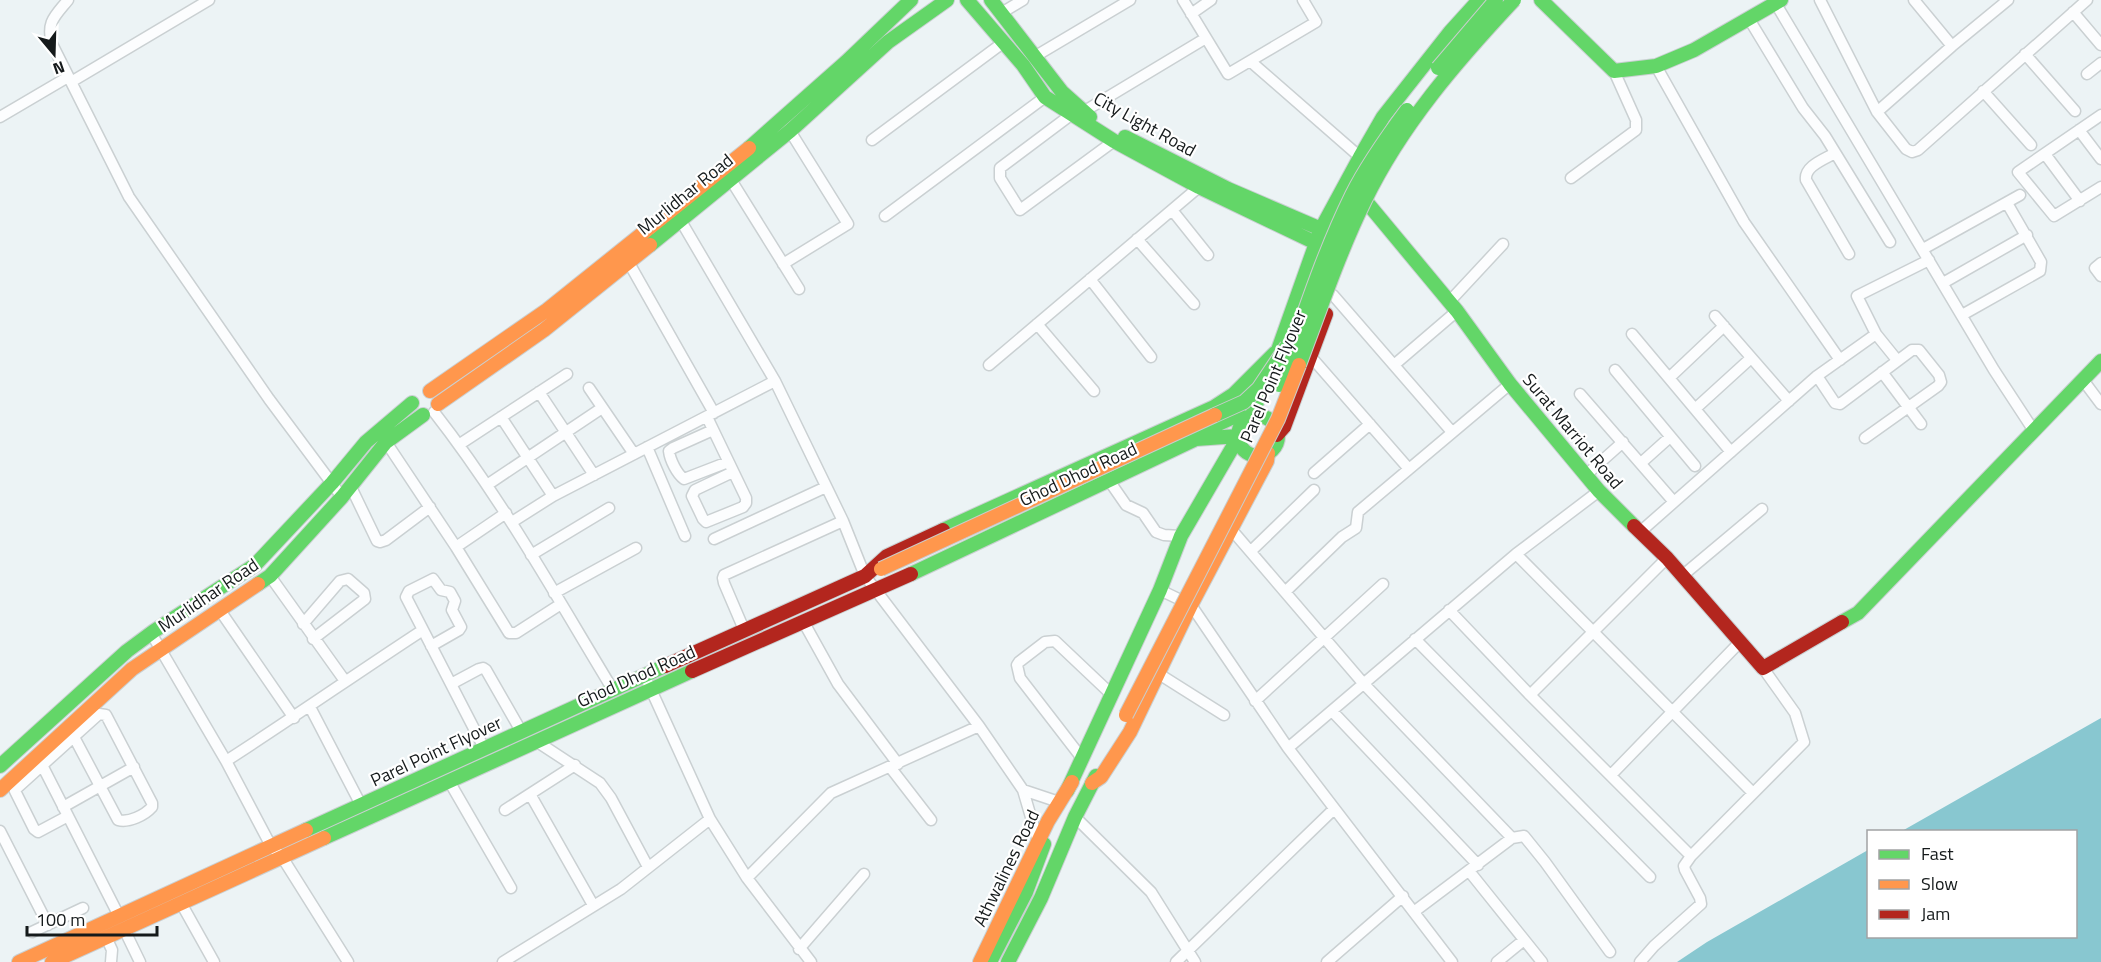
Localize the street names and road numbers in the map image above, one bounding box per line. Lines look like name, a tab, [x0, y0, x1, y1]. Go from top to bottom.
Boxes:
street label: City Light Road	[1089, 85, 1201, 163]
street label: Murlidhar Road	[631, 147, 739, 241]
street label: Parel Point Flyover	[1233, 305, 1313, 447]
street label: Surat Marriot Road	[1516, 367, 1630, 495]
street label: Ghod Dhod Road	[1015, 435, 1141, 513]
street label: Murlidhar Road	[152, 551, 264, 639]
street label: Ghod Dhod Road	[573, 638, 699, 714]
street label: Parel Point Flyover	[366, 709, 506, 793]
street label: Athwalines Road	[966, 805, 1046, 931]

